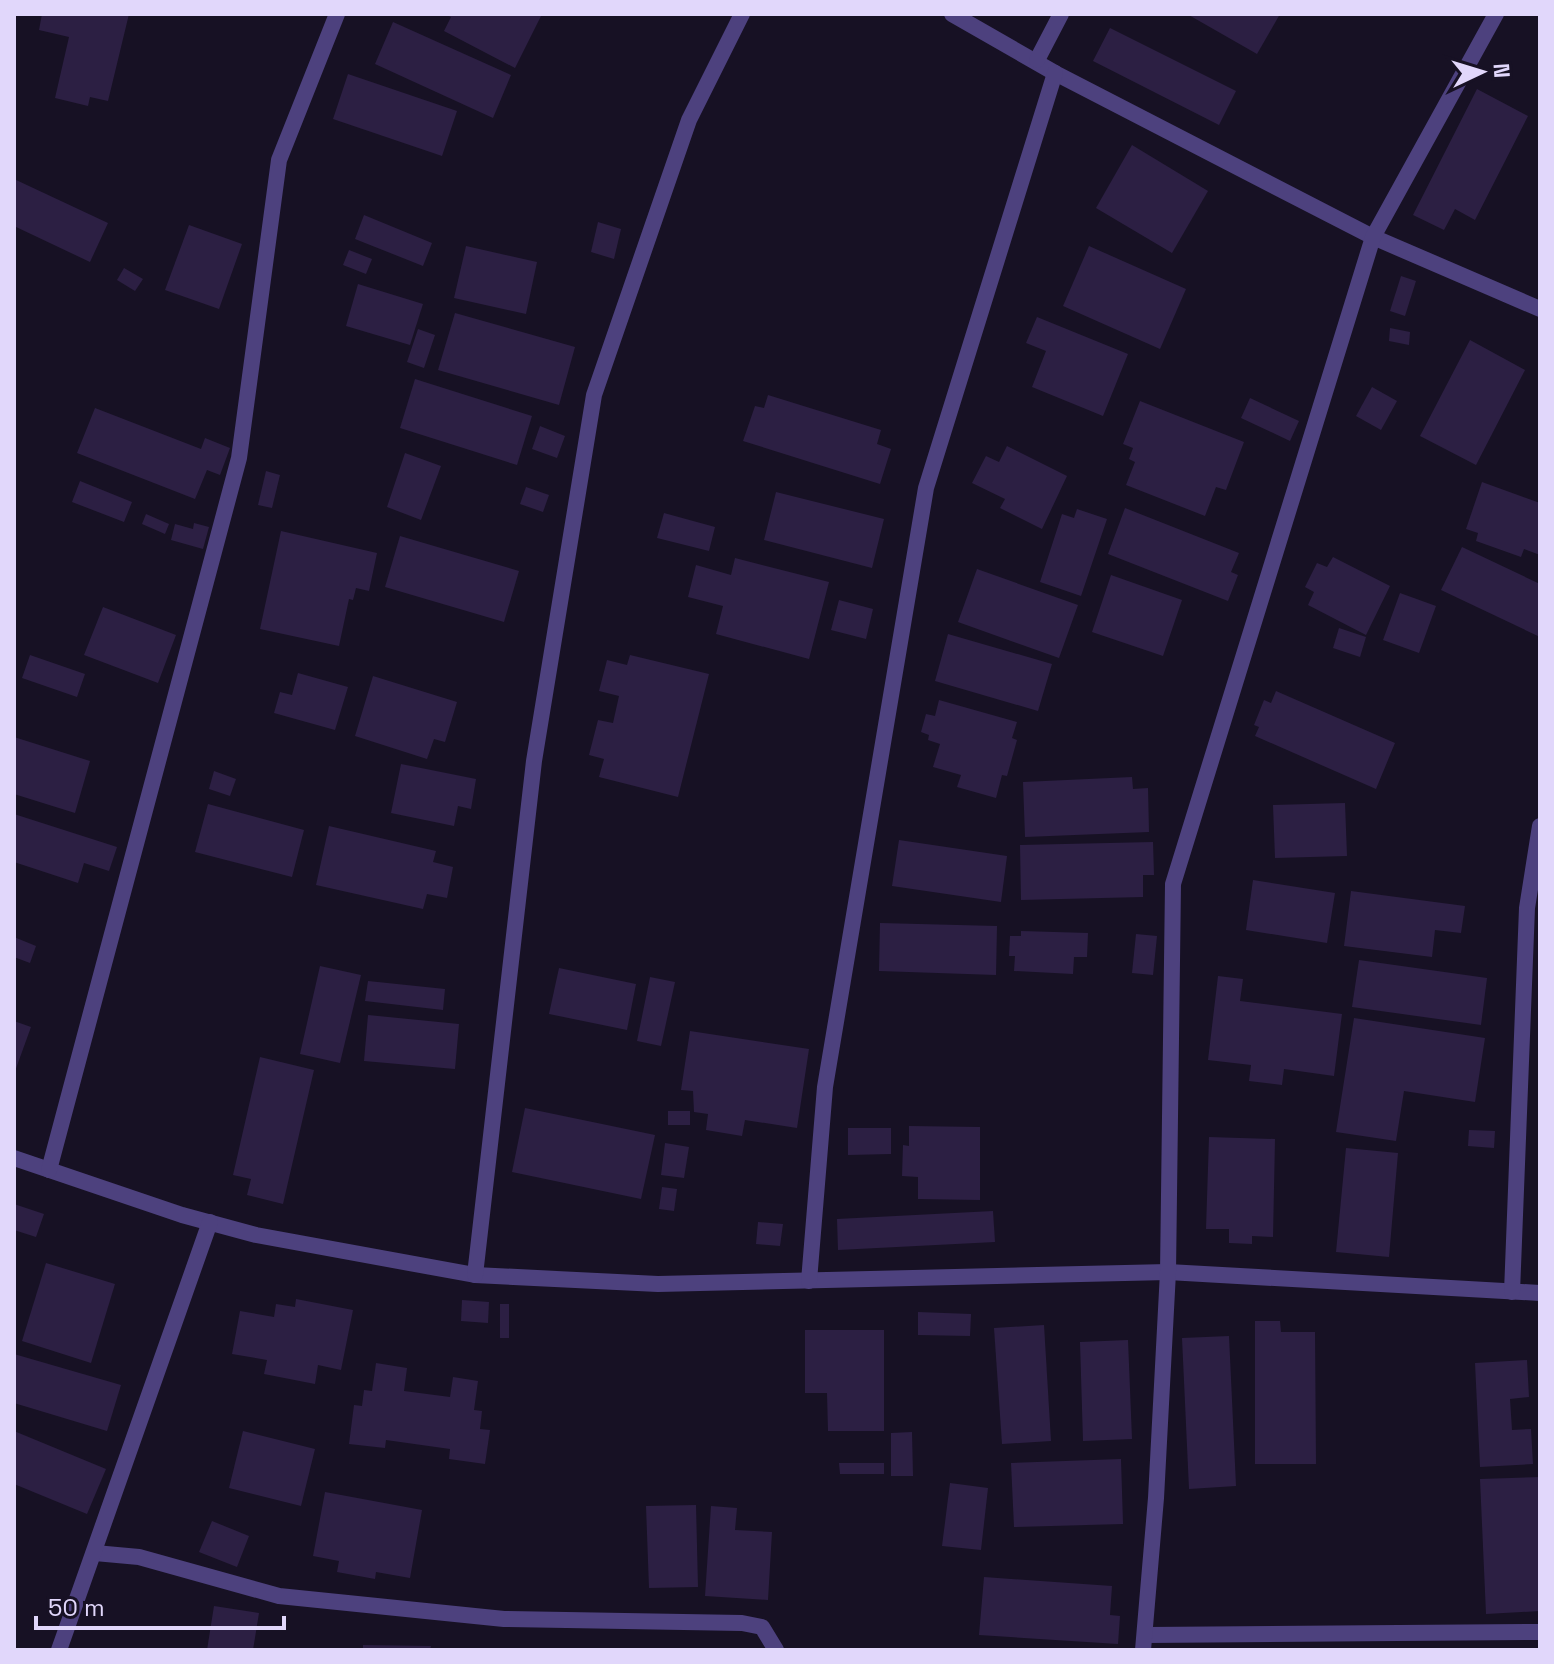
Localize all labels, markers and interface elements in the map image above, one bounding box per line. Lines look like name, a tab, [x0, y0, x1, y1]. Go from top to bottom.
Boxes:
north arrow	[1442, 32, 1522, 112]
text: N	[1487, 62, 1516, 79]
scale bar	[36, 1580, 284, 1630]
text: 50 m	[48, 1592, 105, 1623]

